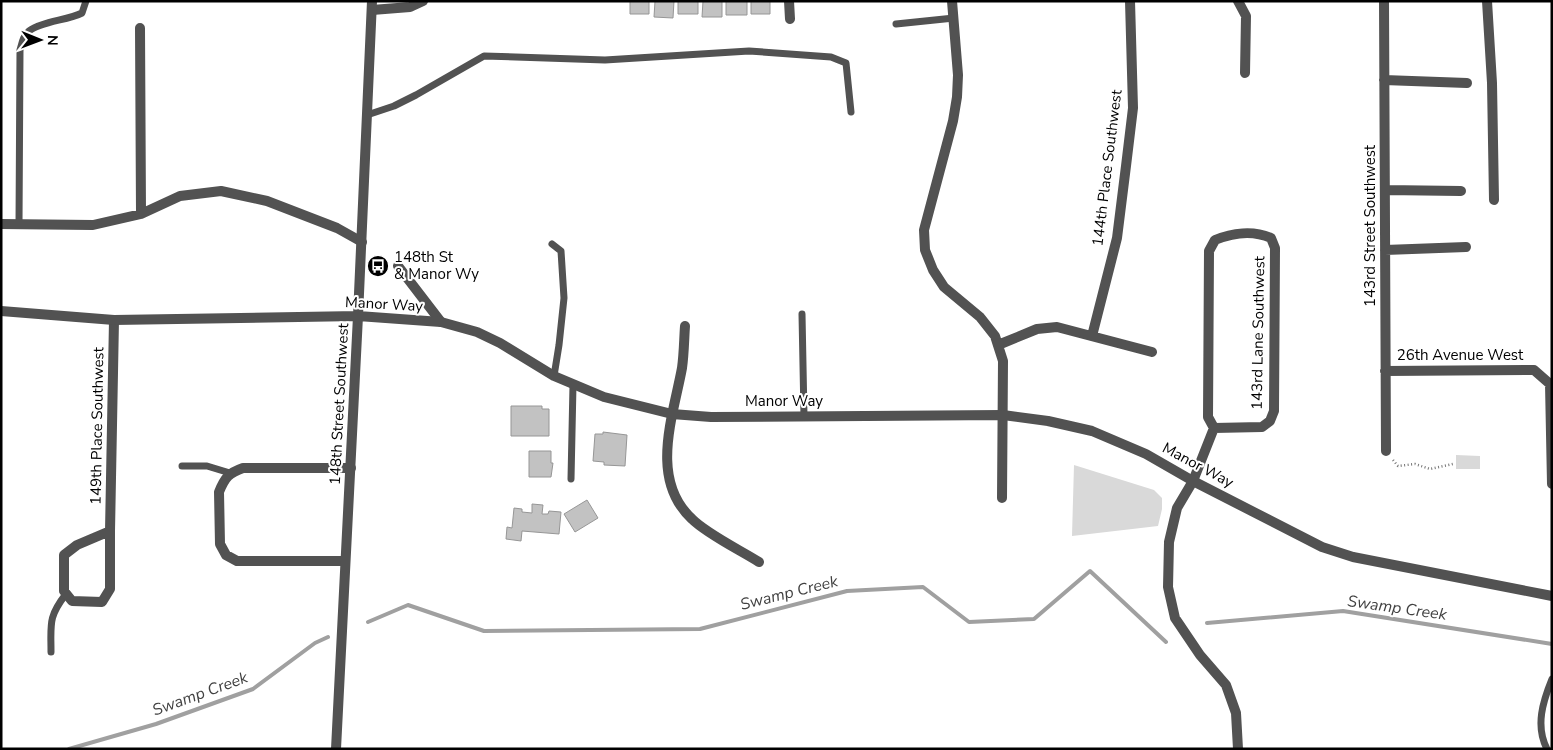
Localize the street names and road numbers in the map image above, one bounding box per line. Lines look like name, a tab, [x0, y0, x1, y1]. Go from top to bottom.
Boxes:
street label: 144th Place Southwest	[1087, 88, 1127, 247]
street label: 143rd Street Southwest	[1360, 144, 1380, 307]
street label: 143rd Lane Southwest	[1247, 255, 1269, 410]
street label: Manor Way	[344, 292, 424, 316]
street label: 148th Street Southwest	[325, 322, 353, 485]
street label: 26th Avenue West	[1397, 345, 1524, 365]
street label: 149th Place Southwest	[86, 346, 108, 505]
street label: Manor Way	[745, 391, 823, 411]
street label: Manor Way	[1159, 438, 1237, 492]

